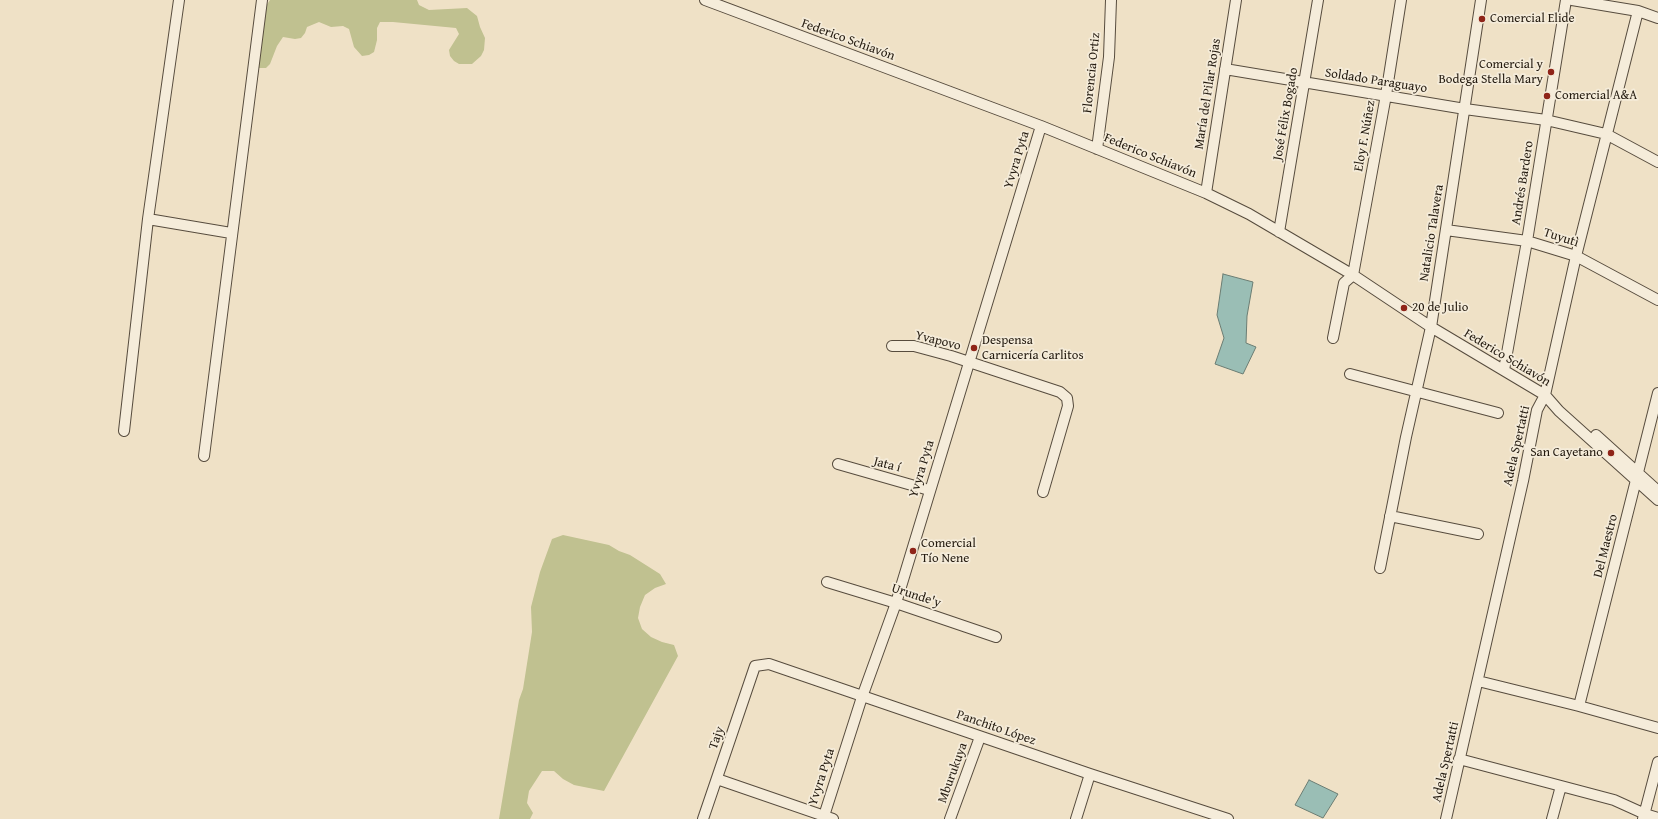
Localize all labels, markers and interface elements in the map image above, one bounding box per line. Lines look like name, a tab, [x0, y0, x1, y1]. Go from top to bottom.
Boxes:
place label: Comercial Elide	[1490, 11, 1575, 27]
marker: Comercial Elide	[1477, 14, 1487, 24]
street label: Federico Schiavón	[799, 16, 897, 64]
street label: Florencia Ortiz	[1080, 32, 1104, 114]
street label: María del Pilar Rojas	[1192, 38, 1224, 150]
place label: Comercial y Bodega Stella Mary	[1439, 57, 1543, 88]
street label: Soldado Paraguayo	[1324, 65, 1428, 97]
street label: José Félix Bogado	[1270, 66, 1302, 162]
marker: Comercial y Bodega Stella Mary	[1546, 67, 1556, 77]
place label: Comercial A&A	[1555, 88, 1637, 104]
marker: Comercial A&A	[1542, 91, 1552, 101]
street label: Eloy F. Núñez	[1351, 99, 1379, 173]
street label: Yvyra Pyta	[1001, 129, 1033, 191]
street label: Federico Schiavón	[1101, 130, 1199, 182]
street label: Andrés Bardero	[1509, 140, 1537, 226]
street label: Natalicio Talavera	[1417, 184, 1447, 282]
street label: Tuyutì	[1541, 225, 1581, 251]
place label: 20 de Julio	[1412, 300, 1468, 316]
marker: 20 de Julio	[1399, 303, 1409, 313]
street label: Federico Schiavón	[1461, 326, 1553, 390]
street label: Yvapovo	[914, 328, 962, 354]
place label: Despensa Carnicería Carlitos	[982, 333, 1084, 364]
marker: Despensa Carnicería Carlitos	[969, 343, 979, 353]
street label: Adela Spertatti	[1500, 404, 1534, 488]
street label: Yvyra Pyta	[906, 438, 938, 500]
place label: San Cayetano	[1530, 445, 1603, 461]
marker: San Cayetano	[1606, 448, 1616, 458]
street label: Jata í	[872, 454, 902, 476]
street label: Del Maestro	[1591, 513, 1621, 579]
place label: Comercial Tío Nene	[921, 536, 976, 567]
marker: Comercial Tío Nene	[908, 546, 918, 556]
street label: Urunde'y	[889, 581, 943, 611]
street label: Panchito López	[954, 707, 1038, 749]
street label: Adela Spertatti	[1429, 720, 1463, 804]
street label: Tajy	[706, 725, 728, 751]
street label: Mburukuya	[935, 741, 971, 805]
street label: Yvyra Pyta	[805, 746, 839, 808]

